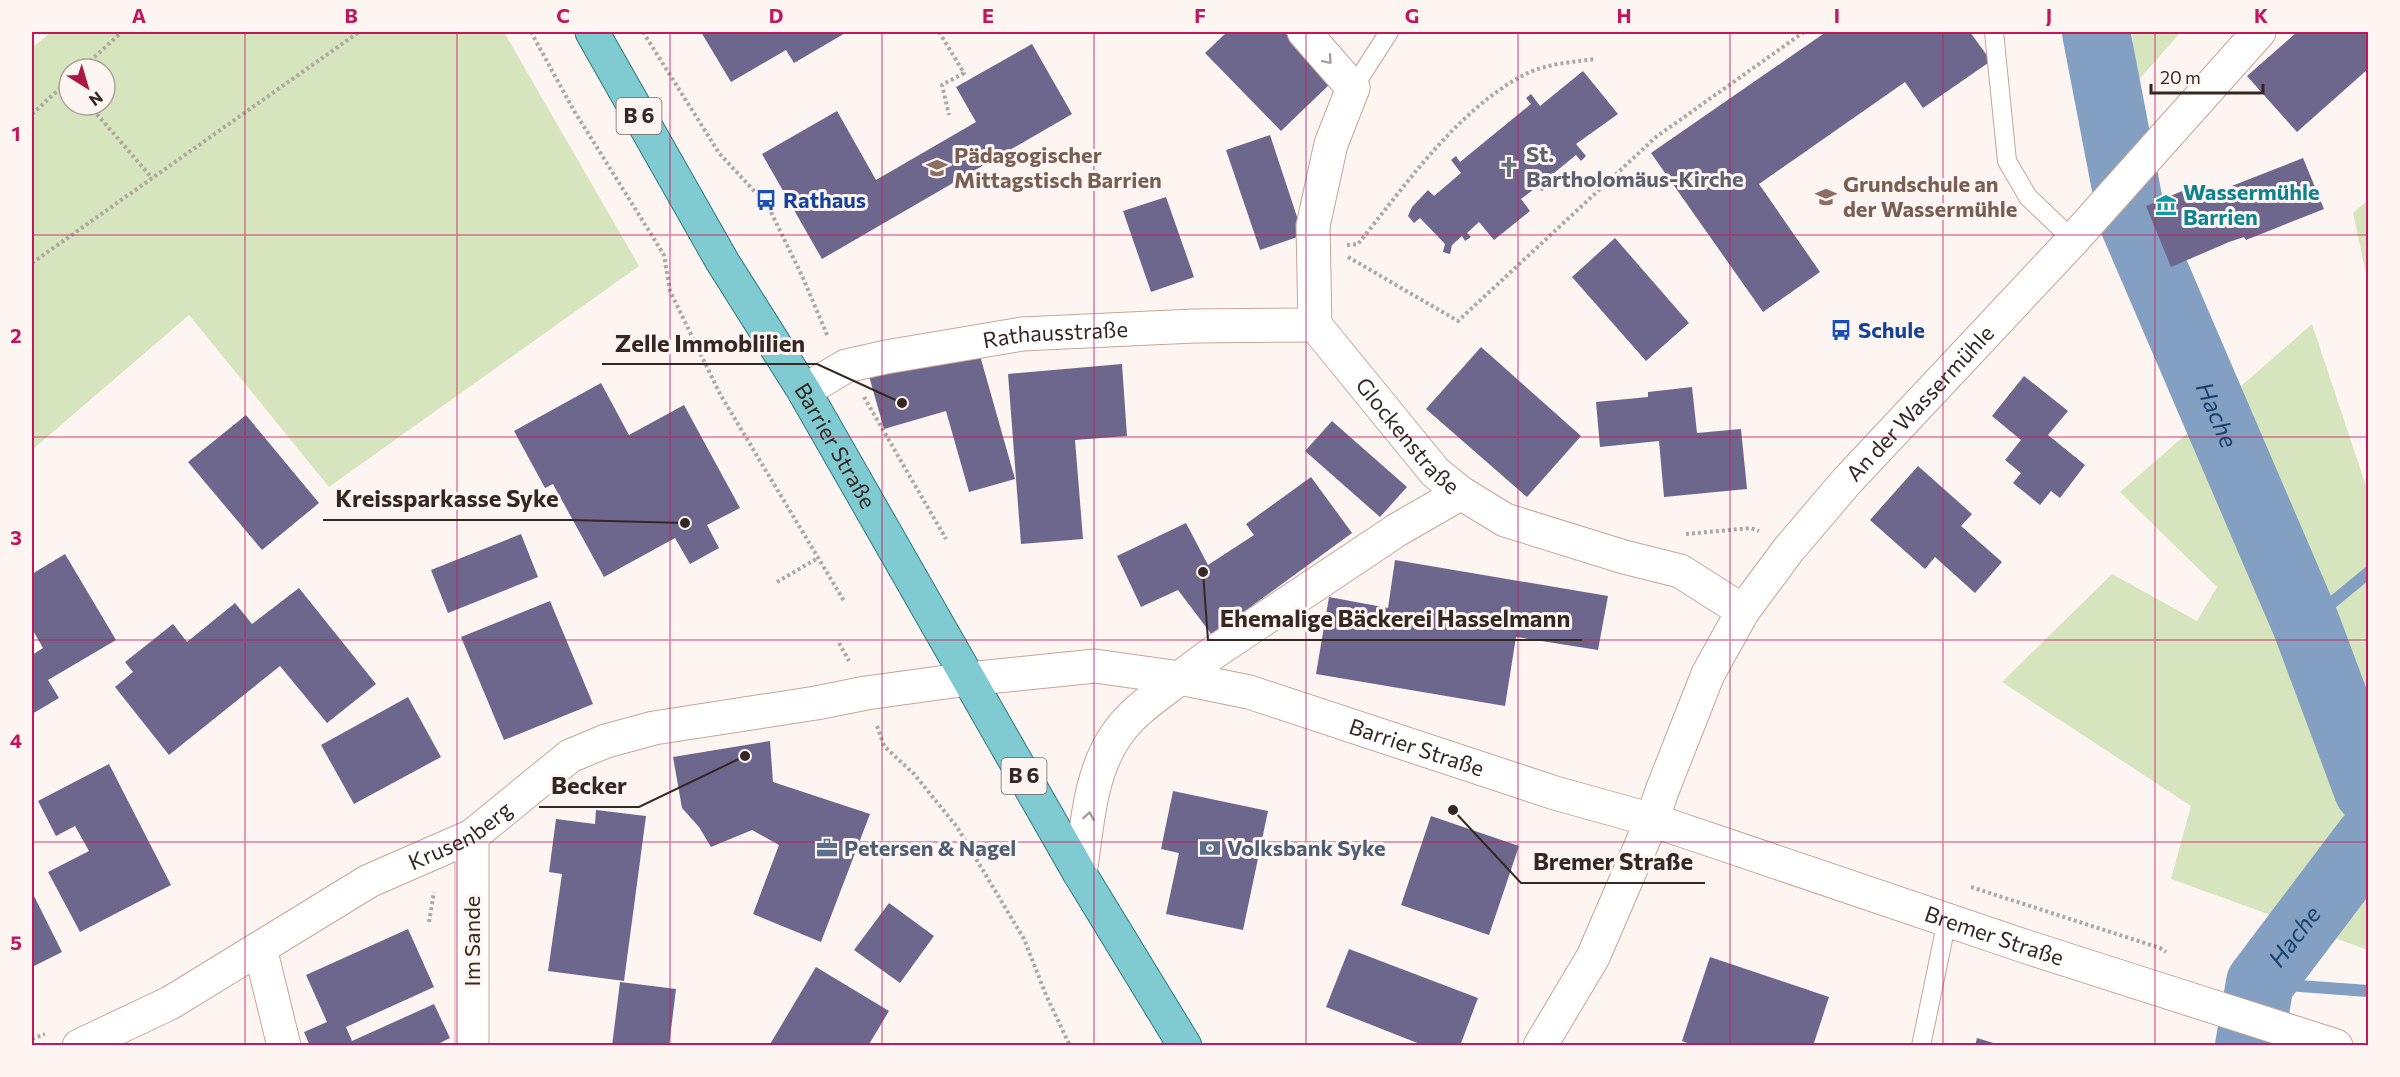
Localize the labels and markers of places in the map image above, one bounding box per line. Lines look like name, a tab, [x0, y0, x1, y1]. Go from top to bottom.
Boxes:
place label: St. Bartholomäus-Kirche	[1526, 140, 1744, 192]
place label: Pädagogischer Mittagstisch Barrien	[954, 141, 1162, 193]
church icon: St. Bartholomäus-Kirche	[1497, 155, 1521, 179]
school or university icon: Pädagogischer Mittagstisch Barrien	[925, 156, 949, 180]
place label: Grundschule an der Wassermühle	[1843, 170, 2017, 222]
place label: Wassermühle Barrien	[2183, 178, 2320, 230]
school or university icon: Grundschule an der Wassermühle	[1814, 185, 1838, 209]
place label: Rathaus	[783, 186, 866, 213]
bus stop icon: Rathaus	[754, 188, 778, 212]
museum icon: Wassermühle Barrien	[2154, 193, 2178, 217]
place label: Schule	[1858, 316, 1925, 343]
bus stop icon: Schule	[1829, 318, 1853, 342]
callout: Zelle Immoblilien	[602, 322, 817, 364]
callout: Kreissparkasse Syke	[323, 478, 571, 520]
callout: Ehemalige Bäckerei Hasselmann	[1208, 598, 1582, 640]
callout: Becker	[539, 765, 639, 807]
place label: Petersen & Nagel	[844, 834, 1016, 861]
place label: Volksbank Syke	[1227, 834, 1386, 861]
office icon: Petersen & Nagel	[815, 836, 839, 860]
bank icon: Volksbank Syke	[1198, 836, 1222, 860]
callout: Bremer Straße	[1521, 841, 1705, 883]

